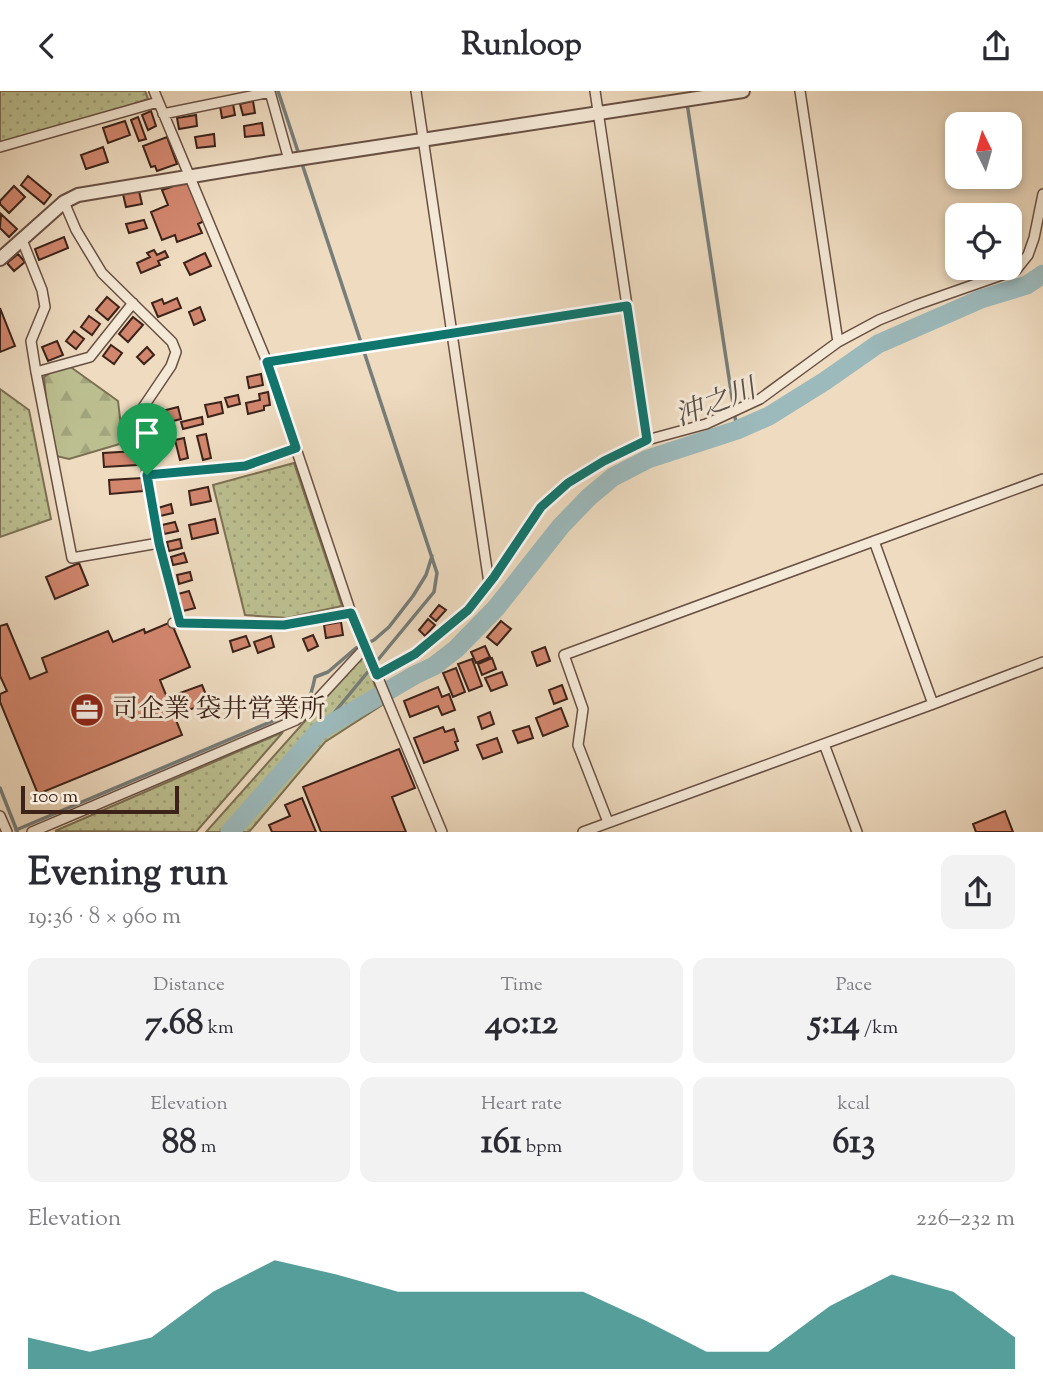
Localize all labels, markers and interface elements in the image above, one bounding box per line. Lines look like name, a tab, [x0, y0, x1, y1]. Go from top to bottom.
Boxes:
text: Runloop	[461, 23, 582, 69]
icon: back	[28, 27, 66, 65]
icon: share	[977, 27, 1015, 65]
north arrow	[945, 112, 1022, 189]
map controls	[945, 112, 1022, 280]
button: locate	[945, 203, 1022, 280]
water label: 沖之川	[670, 369, 765, 438]
pin	[117, 403, 177, 475]
icon: arrive	[128, 414, 166, 452]
office icon: 司企業 袋井営業所	[68, 691, 106, 729]
place label: 司企業 袋井営業所	[112, 692, 326, 729]
scale bar	[21, 783, 178, 815]
text: 100 m	[32, 784, 78, 811]
text: Evening run	[28, 848, 228, 902]
button: share	[941, 855, 1015, 929]
text: 19:36 · 8 × 960 m	[28, 901, 181, 934]
text: Distance	[153, 972, 225, 999]
text: Time	[500, 972, 543, 999]
text: Pace	[836, 972, 872, 999]
text: 7.68	[145, 999, 204, 1050]
text: 40:12	[485, 999, 558, 1050]
text: 5:14	[809, 999, 860, 1050]
text: km	[204, 1015, 234, 1042]
text: /km	[860, 1015, 898, 1042]
text: Elevation	[151, 1091, 228, 1118]
text: Heart rate	[481, 1091, 562, 1118]
text: kcal	[838, 1091, 870, 1118]
text: 88	[162, 1118, 197, 1169]
text: 161	[481, 1118, 522, 1169]
text: 613	[832, 1118, 875, 1169]
text: m	[197, 1134, 217, 1161]
text: bpm	[522, 1134, 562, 1161]
text: Elevation	[28, 1203, 121, 1236]
text: 226–232 m	[916, 1203, 1015, 1236]

